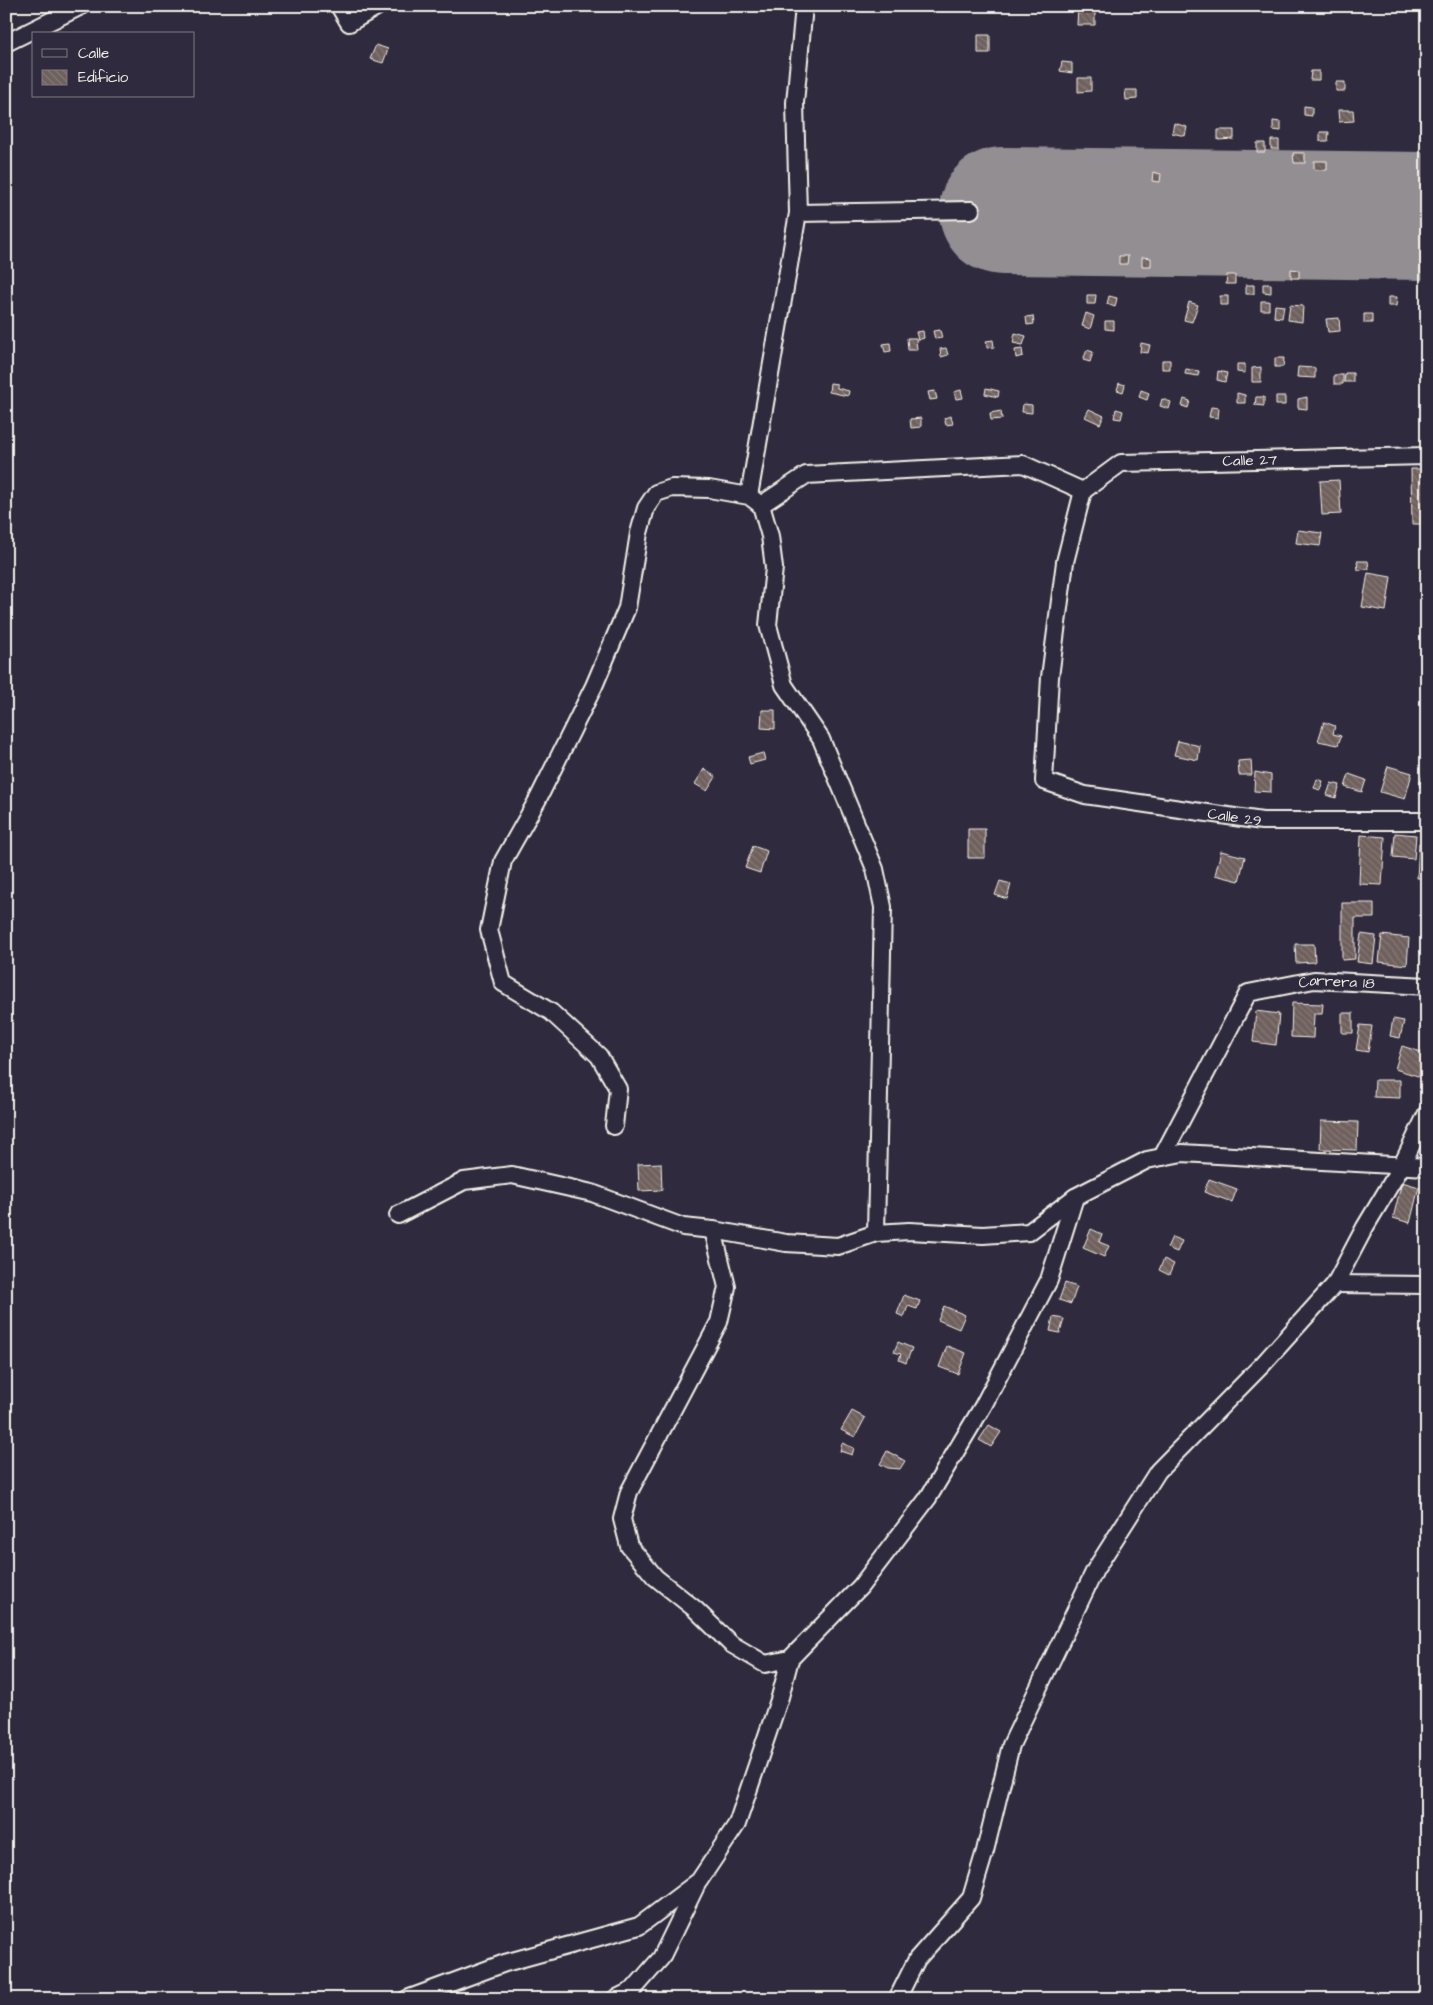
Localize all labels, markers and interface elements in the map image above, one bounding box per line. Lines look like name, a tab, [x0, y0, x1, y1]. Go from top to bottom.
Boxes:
legend	[32, 32, 195, 98]
text: Calle	[78, 43, 109, 64]
text: Edificio	[78, 67, 129, 88]
street label: Calle 27	[1222, 449, 1277, 472]
street label: Calle 29	[1206, 803, 1263, 832]
street label: Carrera 18	[1297, 970, 1376, 994]

